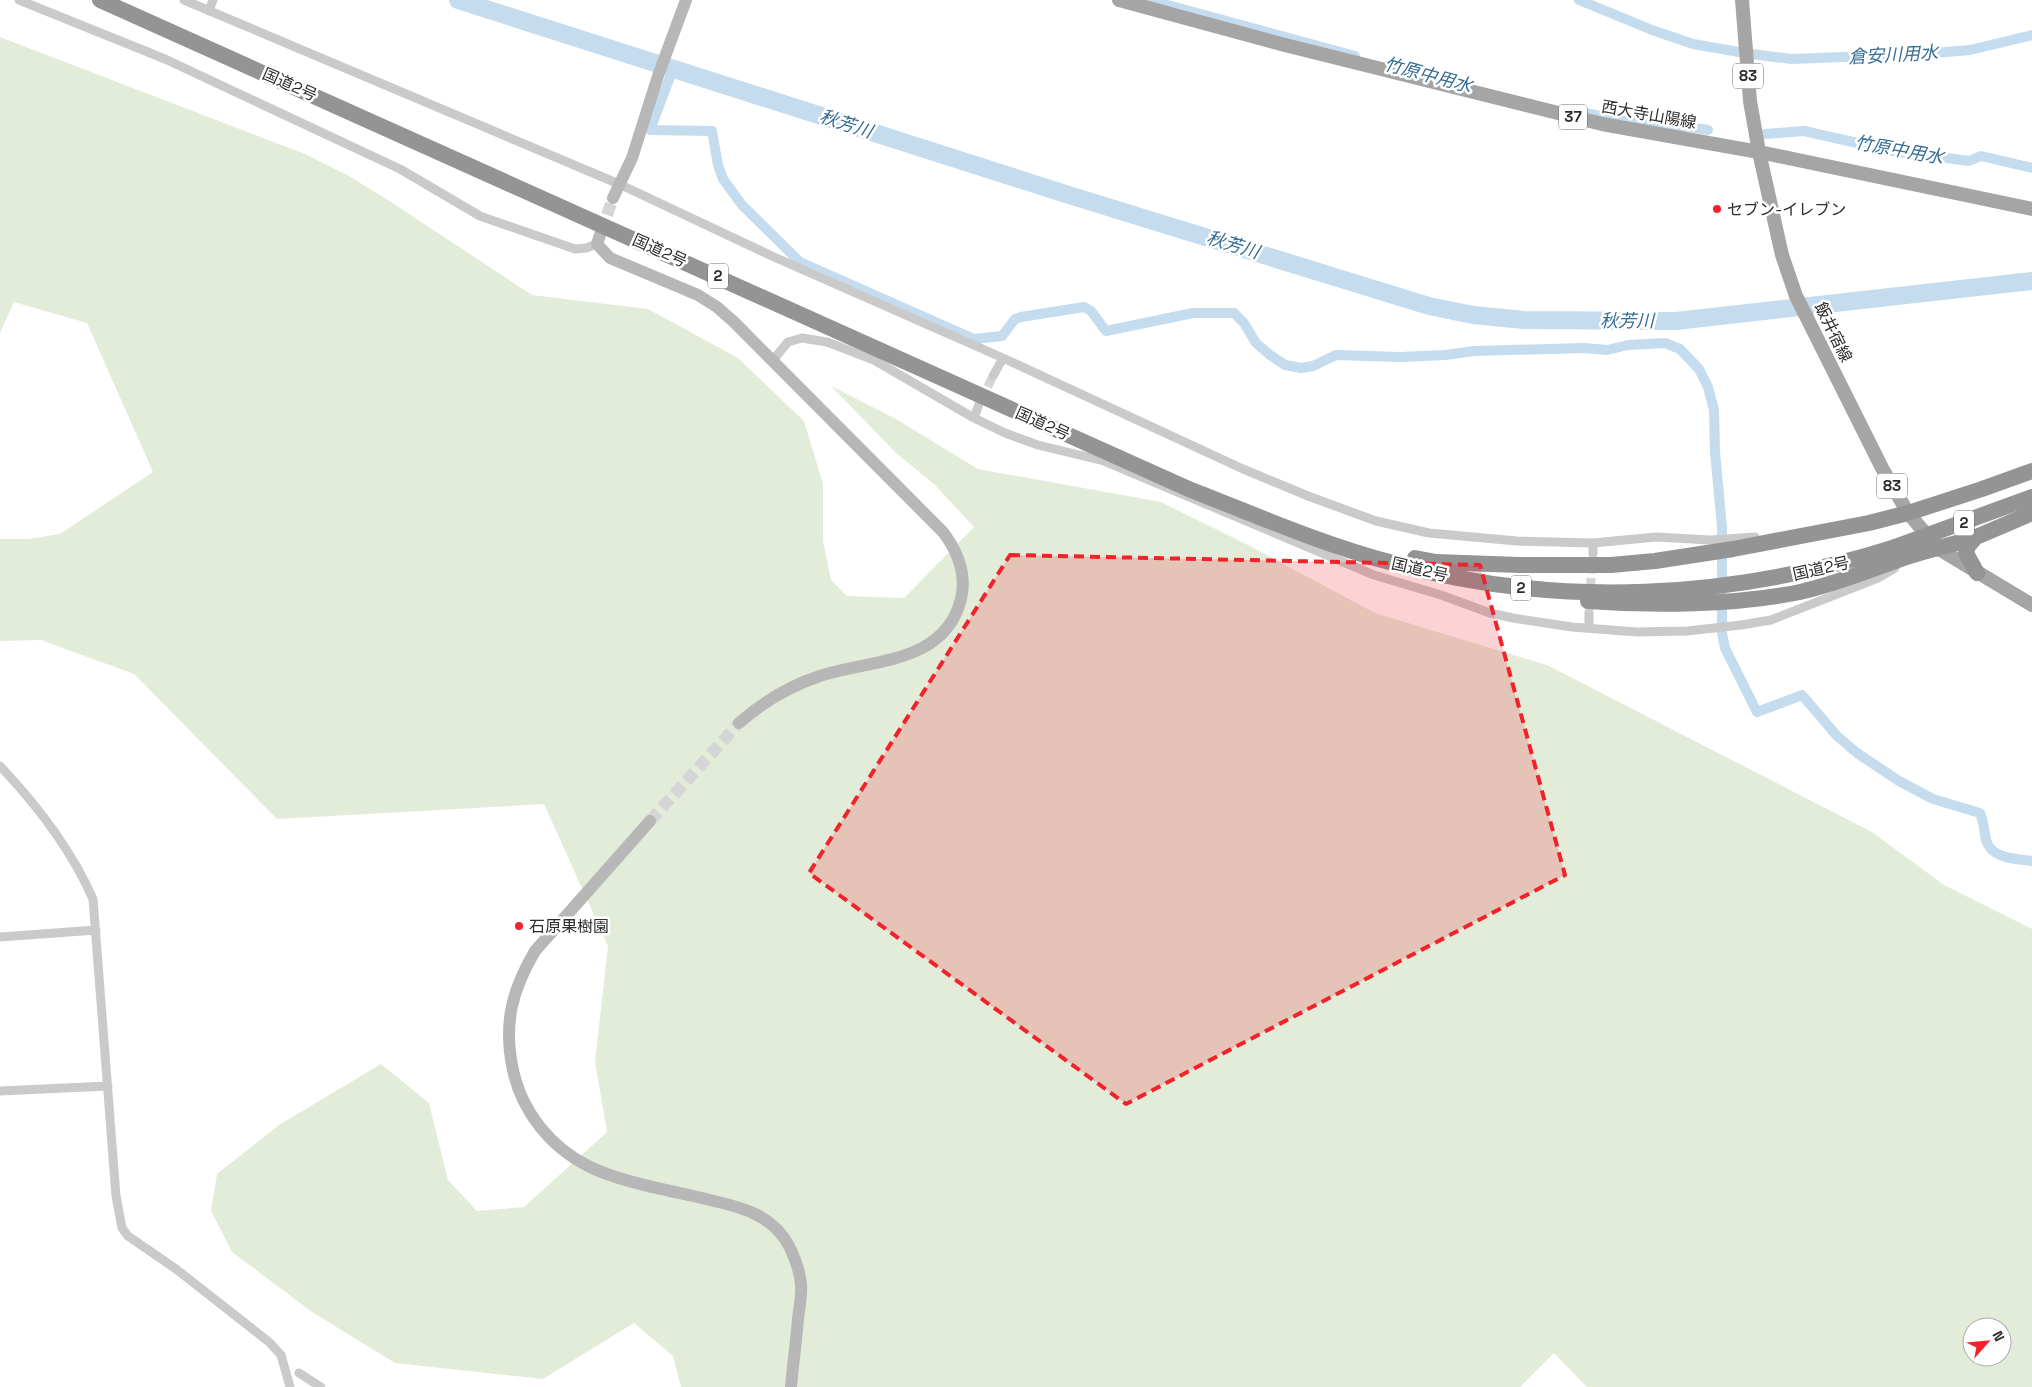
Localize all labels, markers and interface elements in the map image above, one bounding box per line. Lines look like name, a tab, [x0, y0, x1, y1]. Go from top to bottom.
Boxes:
water label: 倉安川用水	[1847, 41, 1941, 68]
water label: 竹原中用水	[1382, 52, 1477, 98]
street label: 国道2号	[259, 63, 320, 106]
road number: 83	[1733, 64, 1763, 88]
street label: 西大寺山陽線	[1600, 96, 1698, 133]
water label: 秋芳川	[817, 104, 877, 143]
road number: 37	[1559, 104, 1587, 130]
water label: 竹原中用水	[1853, 130, 1947, 169]
place label: セブン-イレブン	[1727, 199, 1846, 220]
marker: セブン-イレブン	[1711, 203, 1723, 215]
water label: 秋芳川	[1204, 226, 1264, 264]
street label: 国道2号	[629, 229, 690, 272]
road number: 2	[708, 264, 728, 288]
street label: 飯井宿線	[1810, 299, 1857, 366]
water label: 秋芳川	[1600, 309, 1656, 332]
street label: 国道2号	[1012, 402, 1073, 445]
road number: 83	[1877, 474, 1907, 498]
road number: 2	[1954, 510, 1974, 536]
street label: 国道2号	[1791, 552, 1852, 585]
street label: 国道2号	[1389, 553, 1450, 586]
road number: 2	[1511, 576, 1531, 600]
place label: 石原果樹園	[529, 916, 609, 937]
marker: 石原果樹園	[513, 920, 525, 932]
north arrow	[1962, 1317, 2012, 1367]
text: N	[1988, 1328, 2009, 1344]

